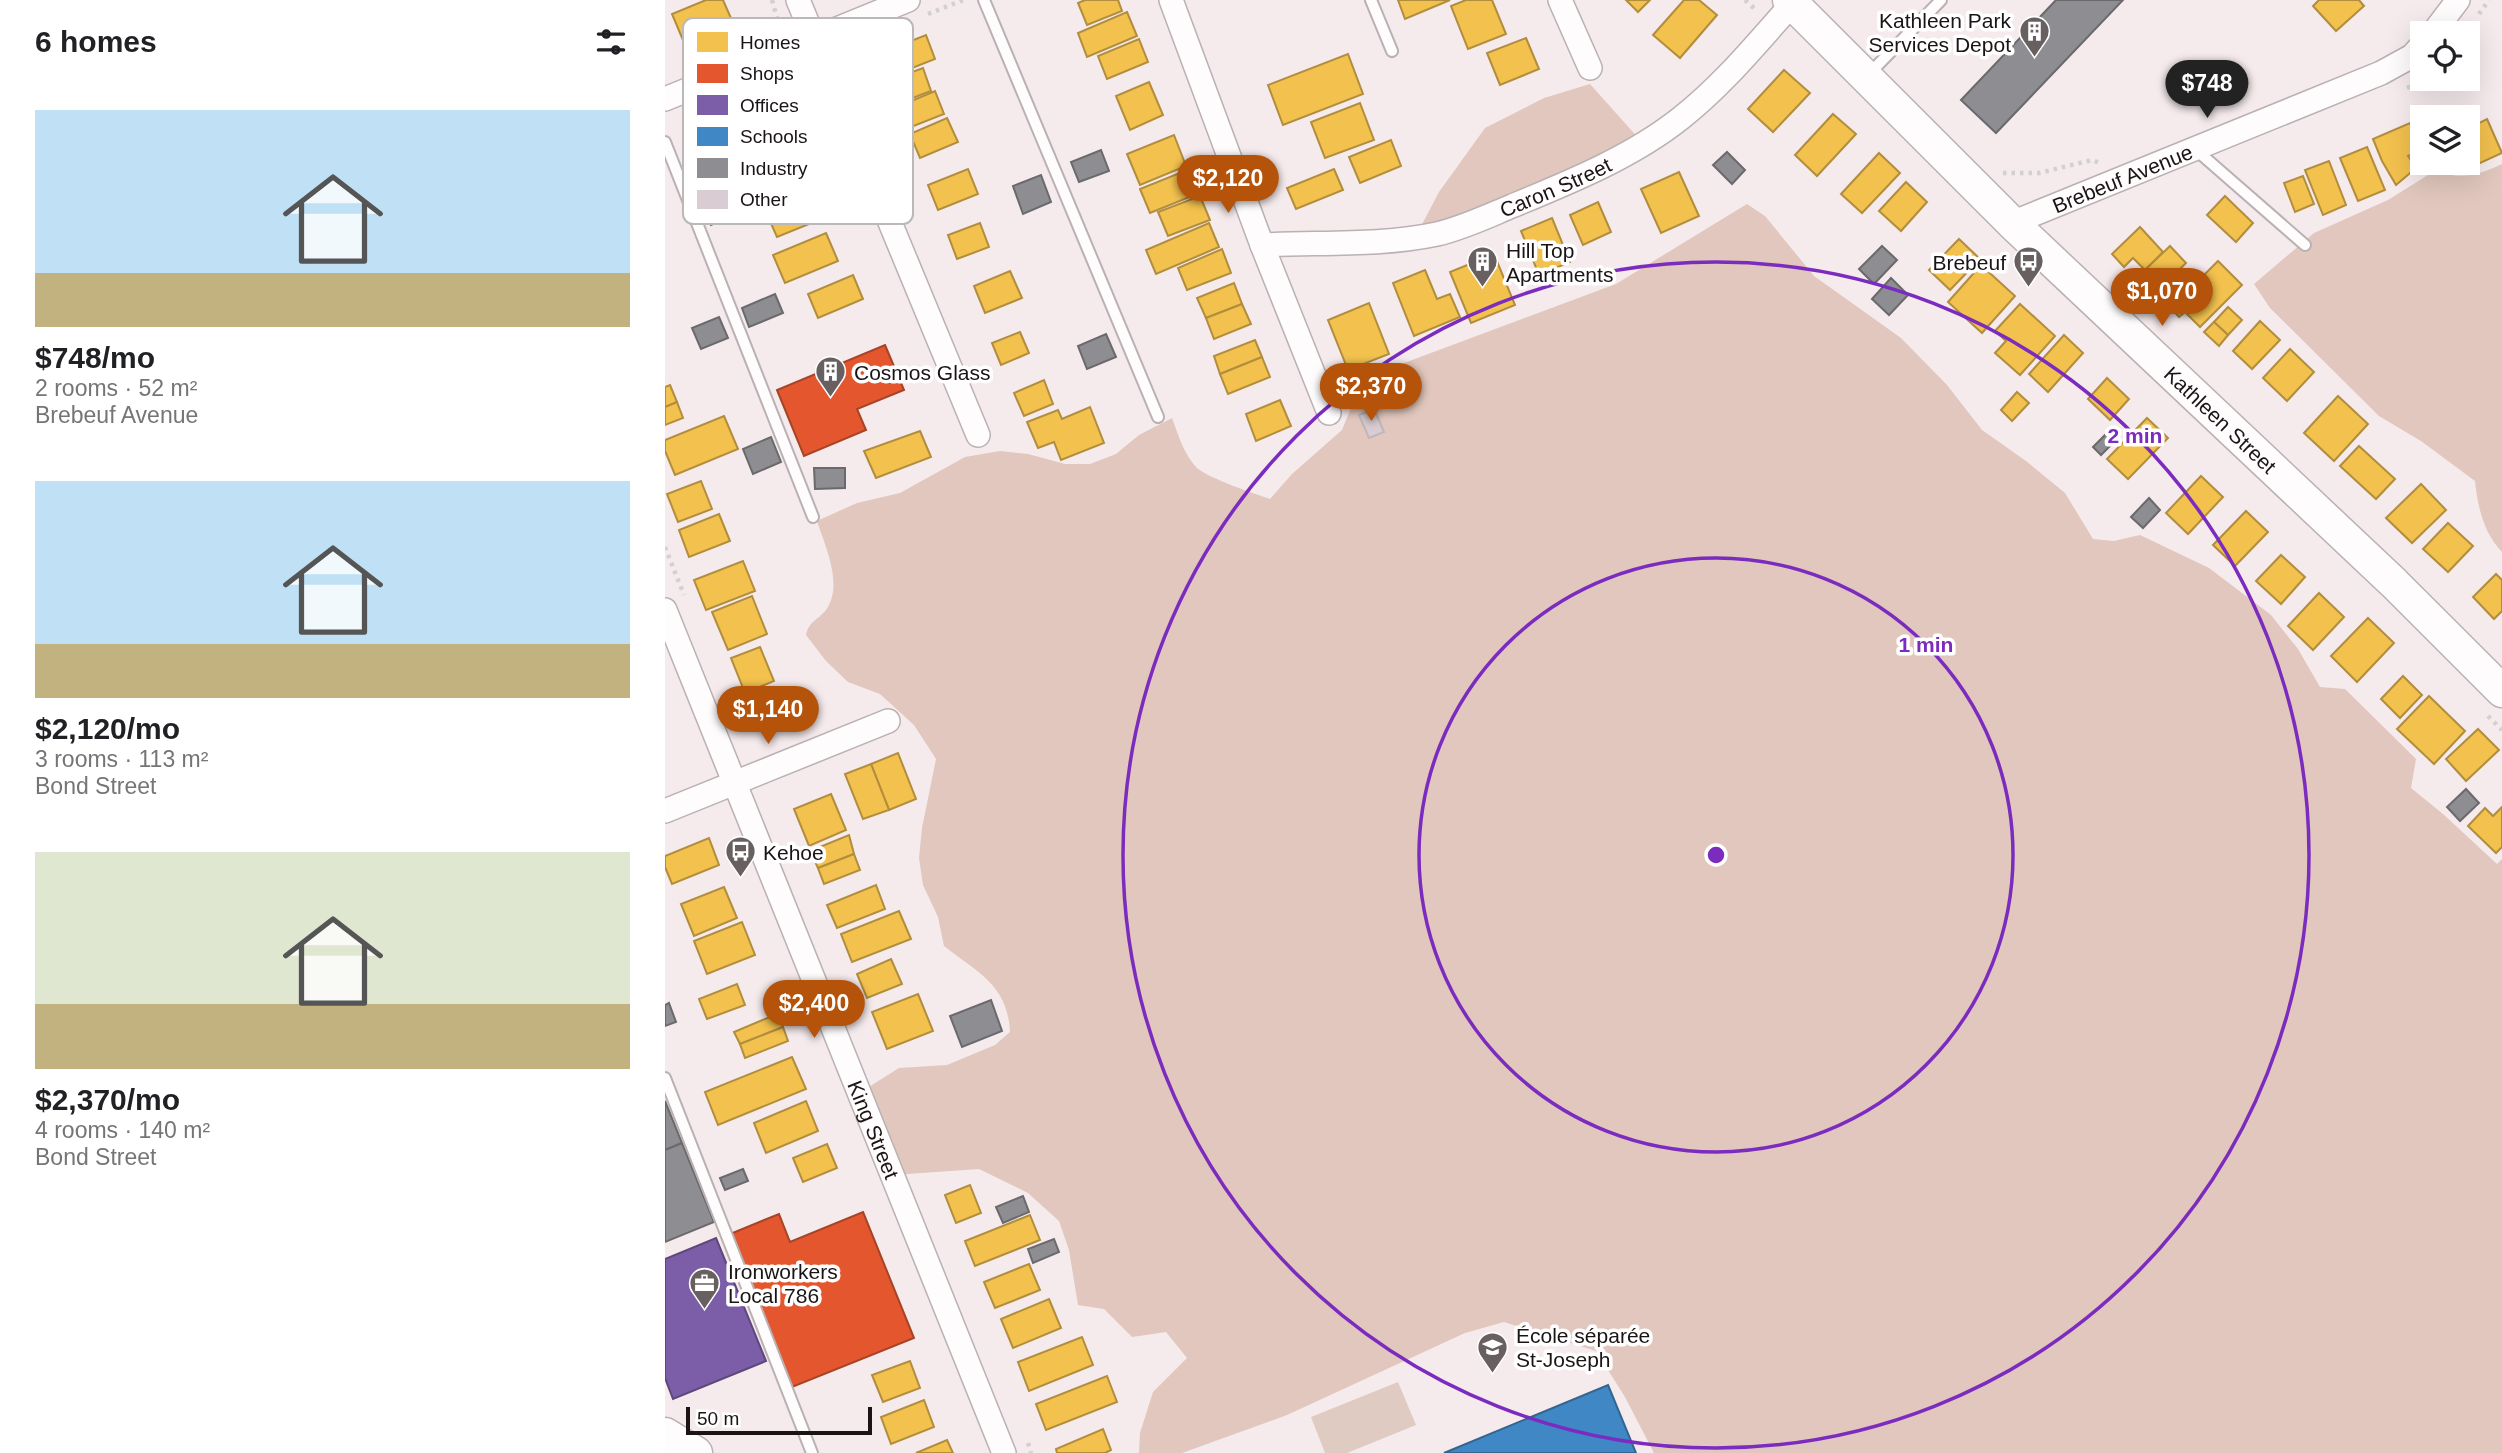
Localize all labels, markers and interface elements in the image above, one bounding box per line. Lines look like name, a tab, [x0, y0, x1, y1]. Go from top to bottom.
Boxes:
place label: Kathleen Park Services Depot	[1869, 9, 2011, 56]
building icon: Kathleen Park Services Depot	[2017, 15, 2051, 59]
legend	[683, 18, 913, 224]
map controls	[2410, 21, 2480, 175]
button: locate	[2410, 21, 2480, 91]
icon: filters	[592, 23, 630, 61]
text: 6 homes	[35, 25, 157, 58]
text: Homes	[740, 32, 800, 53]
pin: $748	[2166, 60, 2248, 120]
text: Shops	[740, 63, 794, 84]
text: $748	[2181, 70, 2233, 96]
text: Offices	[740, 95, 799, 116]
button: layers	[2410, 105, 2480, 175]
text: Schools	[740, 126, 808, 147]
street label: Brebeuf Avenue	[2049, 139, 2196, 217]
street label: Caron Street	[1496, 152, 1615, 221]
icon: home	[270, 156, 396, 282]
pin: $2,120	[1171, 156, 1285, 215]
text: Industry	[740, 158, 808, 179]
text: $2,120	[1193, 165, 1263, 191]
text: Other	[740, 189, 788, 210]
place label: Hill Top Apartments	[1506, 239, 1613, 286]
building icon: Hill Top Apartments	[1466, 245, 1500, 289]
bus stop icon: Brebeuf	[2012, 245, 2046, 289]
place label: Brebeuf	[1932, 251, 2006, 274]
pin: $1,070	[2105, 268, 2219, 328]
text: $1,070	[2127, 278, 2197, 304]
text: $748/mo	[35, 341, 155, 374]
building icon: Cosmos Glass	[814, 355, 848, 399]
place label: Cosmos Glass	[854, 361, 991, 384]
street label: Kathleen Street	[2160, 362, 2281, 478]
pin: $2,370	[1314, 364, 1428, 423]
text: $2,370	[1336, 373, 1406, 399]
text: 2 rooms · 52 m²	[35, 375, 197, 401]
text: Brebeuf Avenue	[35, 402, 198, 428]
text: 2 min	[2108, 424, 2162, 447]
icon: home	[270, 527, 396, 653]
text: 1 min	[1899, 633, 1953, 656]
pin: $1,140	[711, 686, 825, 746]
text: $1,140	[733, 696, 803, 722]
text: $2,120/mo	[35, 712, 180, 745]
text: 3 rooms · 113 m²	[35, 746, 208, 772]
text: Bond Street	[35, 773, 156, 799]
bus stop icon: Kehoe	[723, 835, 757, 879]
place label: Kehoe	[763, 841, 824, 864]
centre of rings	[1704, 843, 1728, 867]
icon: home	[270, 898, 396, 1024]
pin: $2,400	[757, 981, 871, 1040]
text: $2,400	[779, 990, 849, 1016]
street label: King Street	[844, 1077, 904, 1182]
text: $2,370/mo	[35, 1083, 180, 1116]
text: 4 rooms · 140 m²	[35, 1117, 210, 1143]
text: Bond Street	[35, 1144, 156, 1170]
place label: Ironworkers Local 786	[728, 1260, 838, 1307]
office icon: Ironworkers Local 786	[688, 1266, 722, 1310]
place label: École séparée St-Joseph	[1516, 1324, 1650, 1371]
school or university icon: École séparée St-Joseph	[1476, 1330, 1510, 1374]
scale bar	[686, 1404, 871, 1436]
text: 50 m	[697, 1408, 739, 1429]

